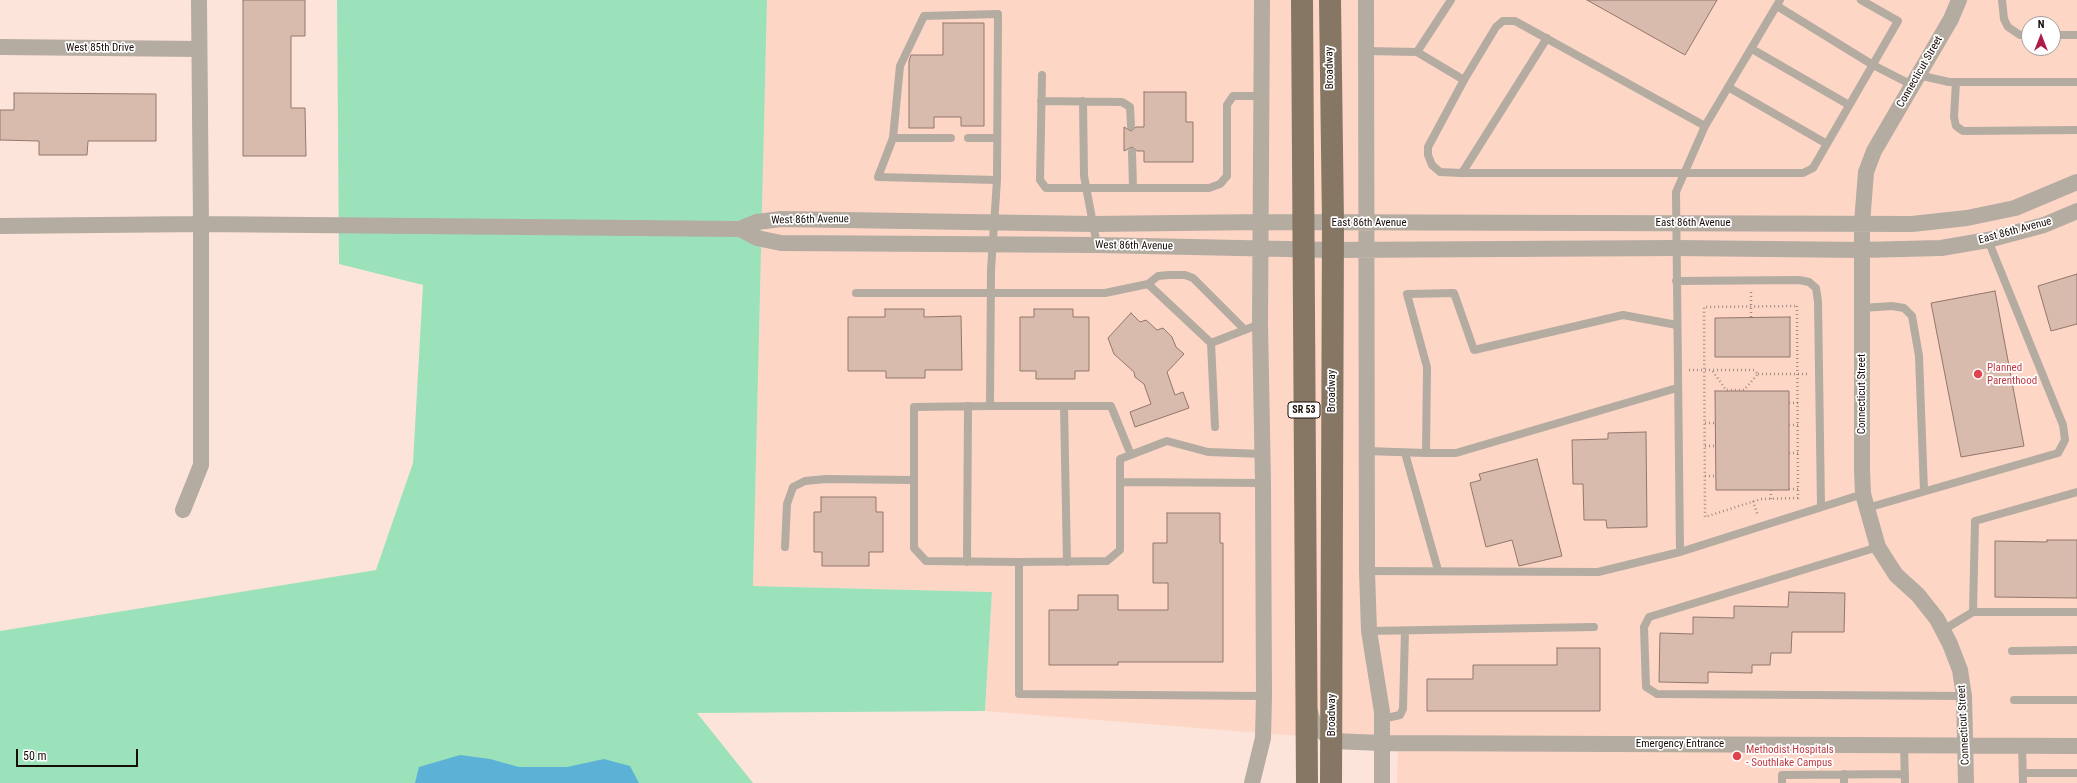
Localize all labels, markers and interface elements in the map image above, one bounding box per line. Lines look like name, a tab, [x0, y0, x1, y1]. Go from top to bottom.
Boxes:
north arrow	[2021, 16, 2061, 56]
text: N	[2038, 18, 2044, 31]
street label: Connecticut Street	[1894, 34, 1946, 110]
street label: West 85th Drive	[66, 41, 134, 55]
street label: Broadway	[1323, 47, 1337, 89]
street label: West 86th Avenue	[771, 213, 849, 227]
street label: East 86th Avenue	[1977, 215, 2053, 247]
street label: East 86th Avenue	[1331, 216, 1407, 230]
street label: East 86th Avenue	[1655, 216, 1731, 230]
street label: West 86th Avenue	[1095, 239, 1173, 253]
street label: Connecticut Street	[1855, 354, 1869, 434]
place label: Planned Parenthood	[1987, 361, 2037, 387]
marker: Planned Parenthood	[1972, 368, 1984, 380]
street label: Broadway	[1325, 370, 1339, 412]
road number: SR 53	[1288, 402, 1320, 418]
street label: Connecticut Street	[1955, 685, 1973, 765]
street label: Broadway	[1325, 694, 1339, 736]
street label: Emergency Entrance	[1636, 737, 1724, 751]
scale bar	[18, 741, 140, 767]
place label: Methodist Hospitals - Southlake Campus	[1746, 743, 1834, 769]
text: 50 m	[23, 749, 47, 763]
marker: Methodist Hospitals - Southlake Campus	[1731, 750, 1743, 762]

